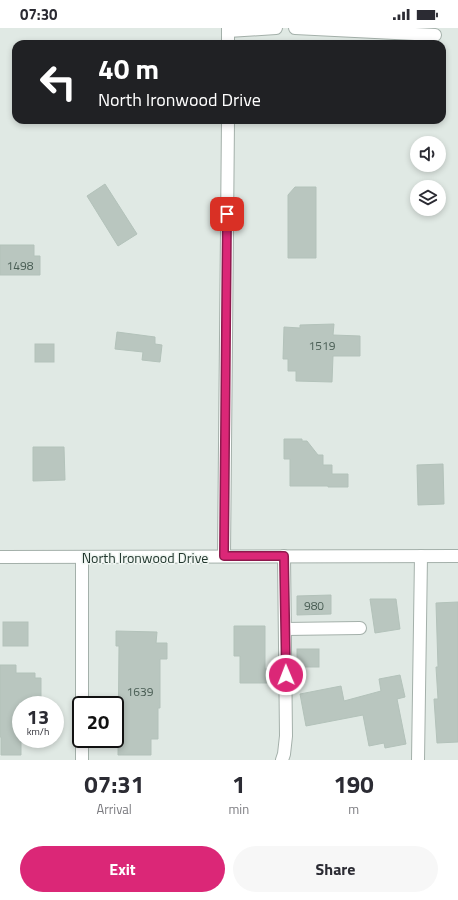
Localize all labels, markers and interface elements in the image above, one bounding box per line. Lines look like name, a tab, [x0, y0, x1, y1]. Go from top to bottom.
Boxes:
text: 07:30	[20, 3, 57, 26]
text: 40 m	[98, 47, 159, 90]
icon: left	[32, 56, 84, 108]
text: North Ironwood Drive	[98, 86, 261, 113]
map controls	[410, 136, 446, 216]
button: sound	[410, 136, 446, 172]
button: layers	[410, 180, 446, 216]
pin	[210, 197, 244, 231]
icon: arrive	[216, 203, 238, 225]
house number: 1498	[7, 256, 34, 275]
house number: 1519	[309, 336, 336, 355]
street label: North Ironwood Drive	[82, 547, 208, 568]
house number: 980	[304, 596, 324, 615]
position arrow	[265, 654, 307, 696]
house number: 1639	[127, 682, 154, 701]
speed limit sign: 20	[72, 696, 124, 748]
text: 13	[27, 701, 49, 732]
text: km/h	[27, 724, 49, 739]
text: 07:31	[84, 766, 144, 802]
text: 1	[232, 766, 246, 802]
text: 190	[333, 766, 374, 802]
text: Arrival	[97, 799, 132, 819]
text: min	[228, 799, 249, 819]
text: m	[348, 799, 359, 819]
button: Exit	[20, 846, 225, 892]
button: Share	[233, 846, 438, 892]

